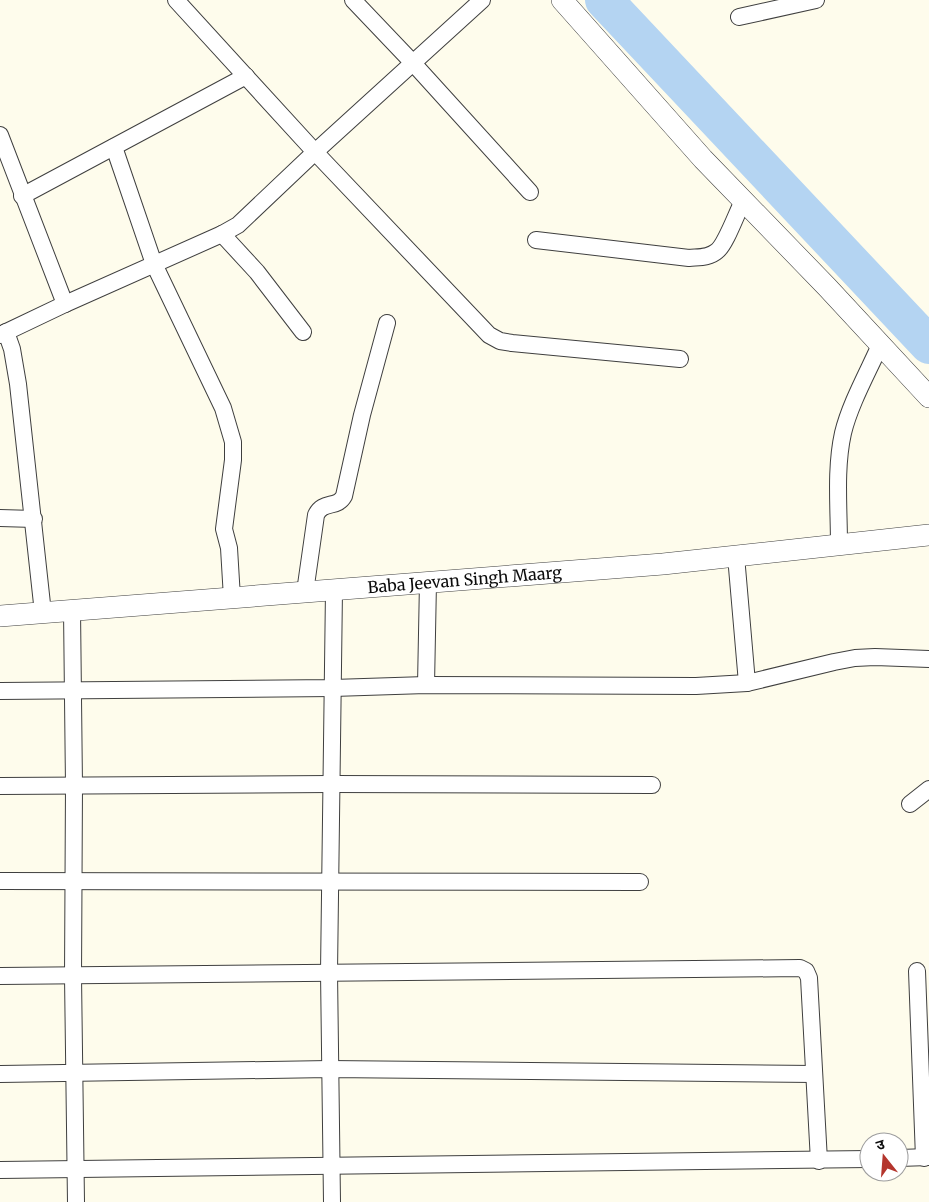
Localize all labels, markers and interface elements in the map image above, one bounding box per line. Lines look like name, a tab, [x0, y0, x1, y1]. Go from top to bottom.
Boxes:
street label: Baba Jeevan Singh Maarg	[367, 562, 563, 597]
north arrow	[859, 1132, 909, 1182]
text: उ	[874, 1135, 888, 1154]

